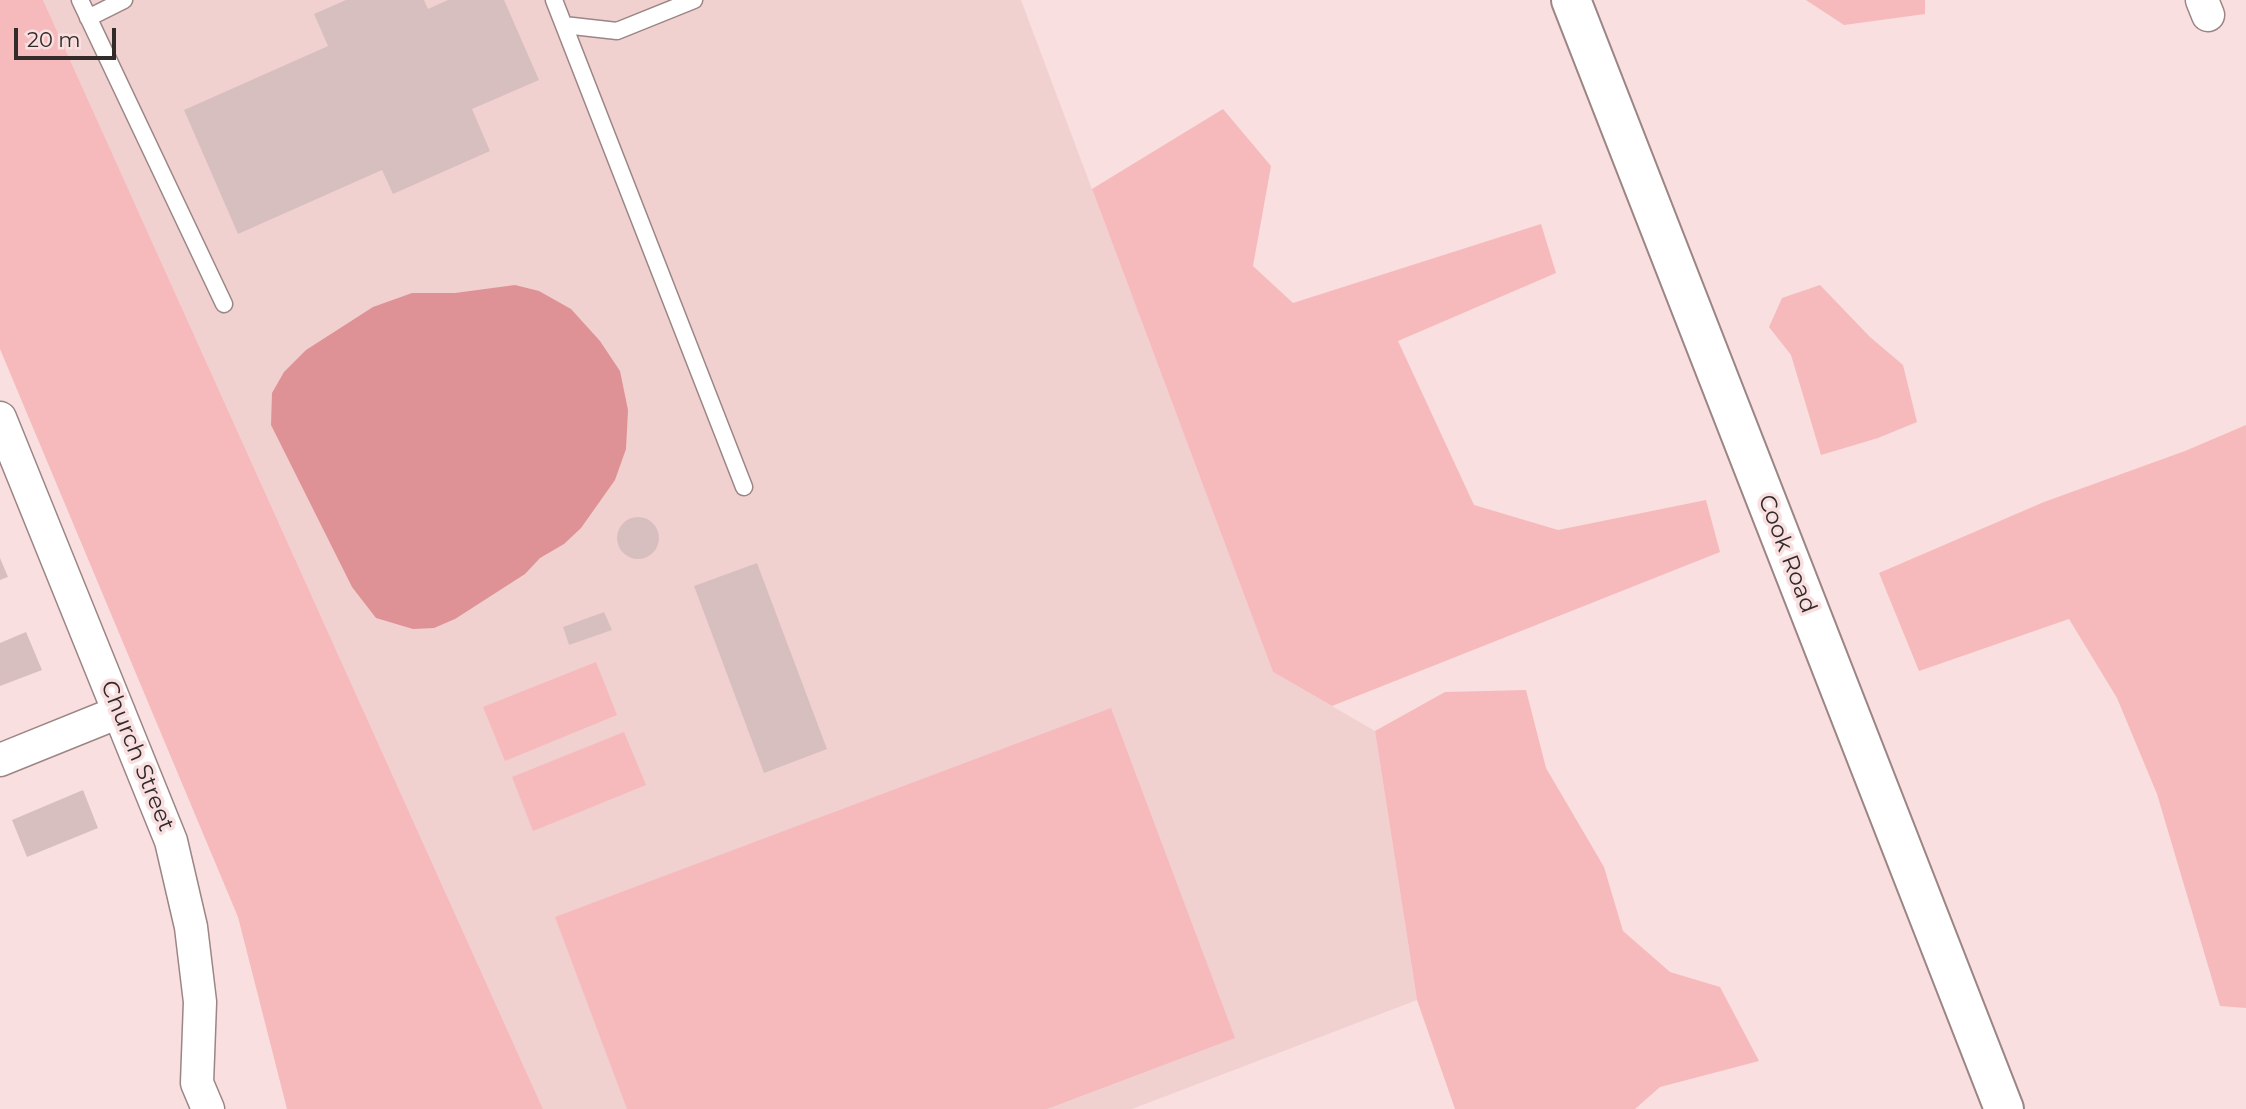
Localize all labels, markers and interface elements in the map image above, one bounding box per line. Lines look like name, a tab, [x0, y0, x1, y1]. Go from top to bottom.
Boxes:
scale bar	[18, 14, 119, 58]
text: 20 m	[27, 27, 81, 52]
street label: Cook Road	[1752, 491, 1822, 617]
street label: Church Street	[94, 677, 180, 835]

